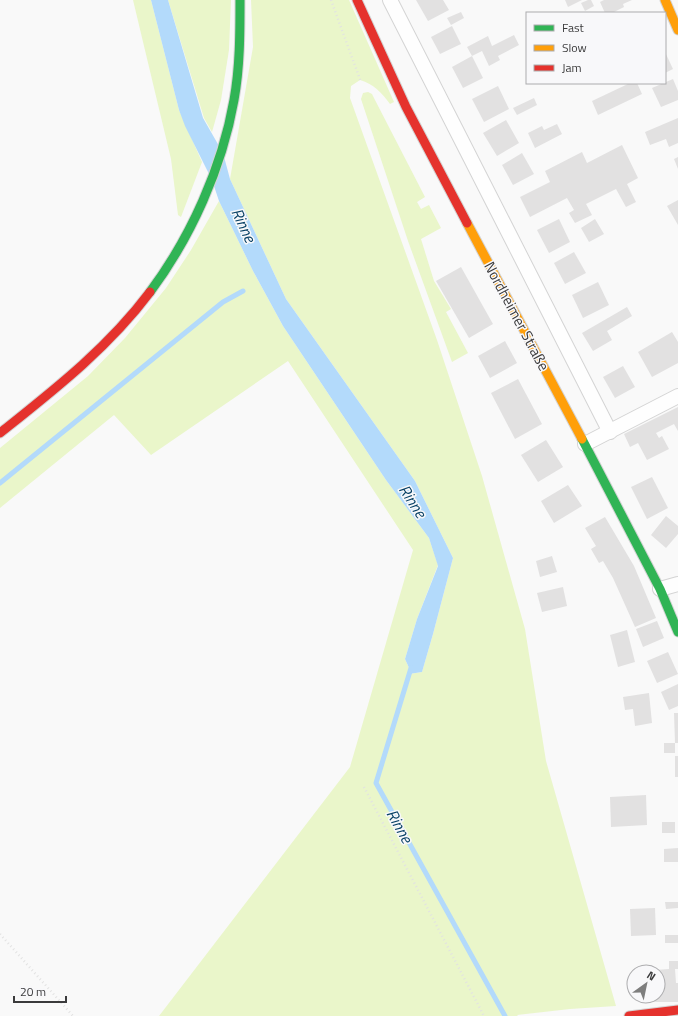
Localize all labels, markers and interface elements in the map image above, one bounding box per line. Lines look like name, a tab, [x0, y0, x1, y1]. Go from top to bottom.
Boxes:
legend	[526, 12, 666, 84]
text: Fast	[562, 18, 585, 37]
text: Slow	[562, 38, 587, 57]
text: Jam	[562, 58, 582, 77]
water label: Rinne	[226, 204, 263, 248]
street label: Nordheimer Straße	[479, 257, 555, 375]
water label: Rinne	[393, 480, 434, 524]
water label: Rinne	[381, 805, 420, 849]
north arrow	[626, 964, 666, 1004]
text: N	[644, 967, 659, 984]
scale bar	[14, 978, 66, 1004]
text: 20 m	[20, 982, 46, 1001]

